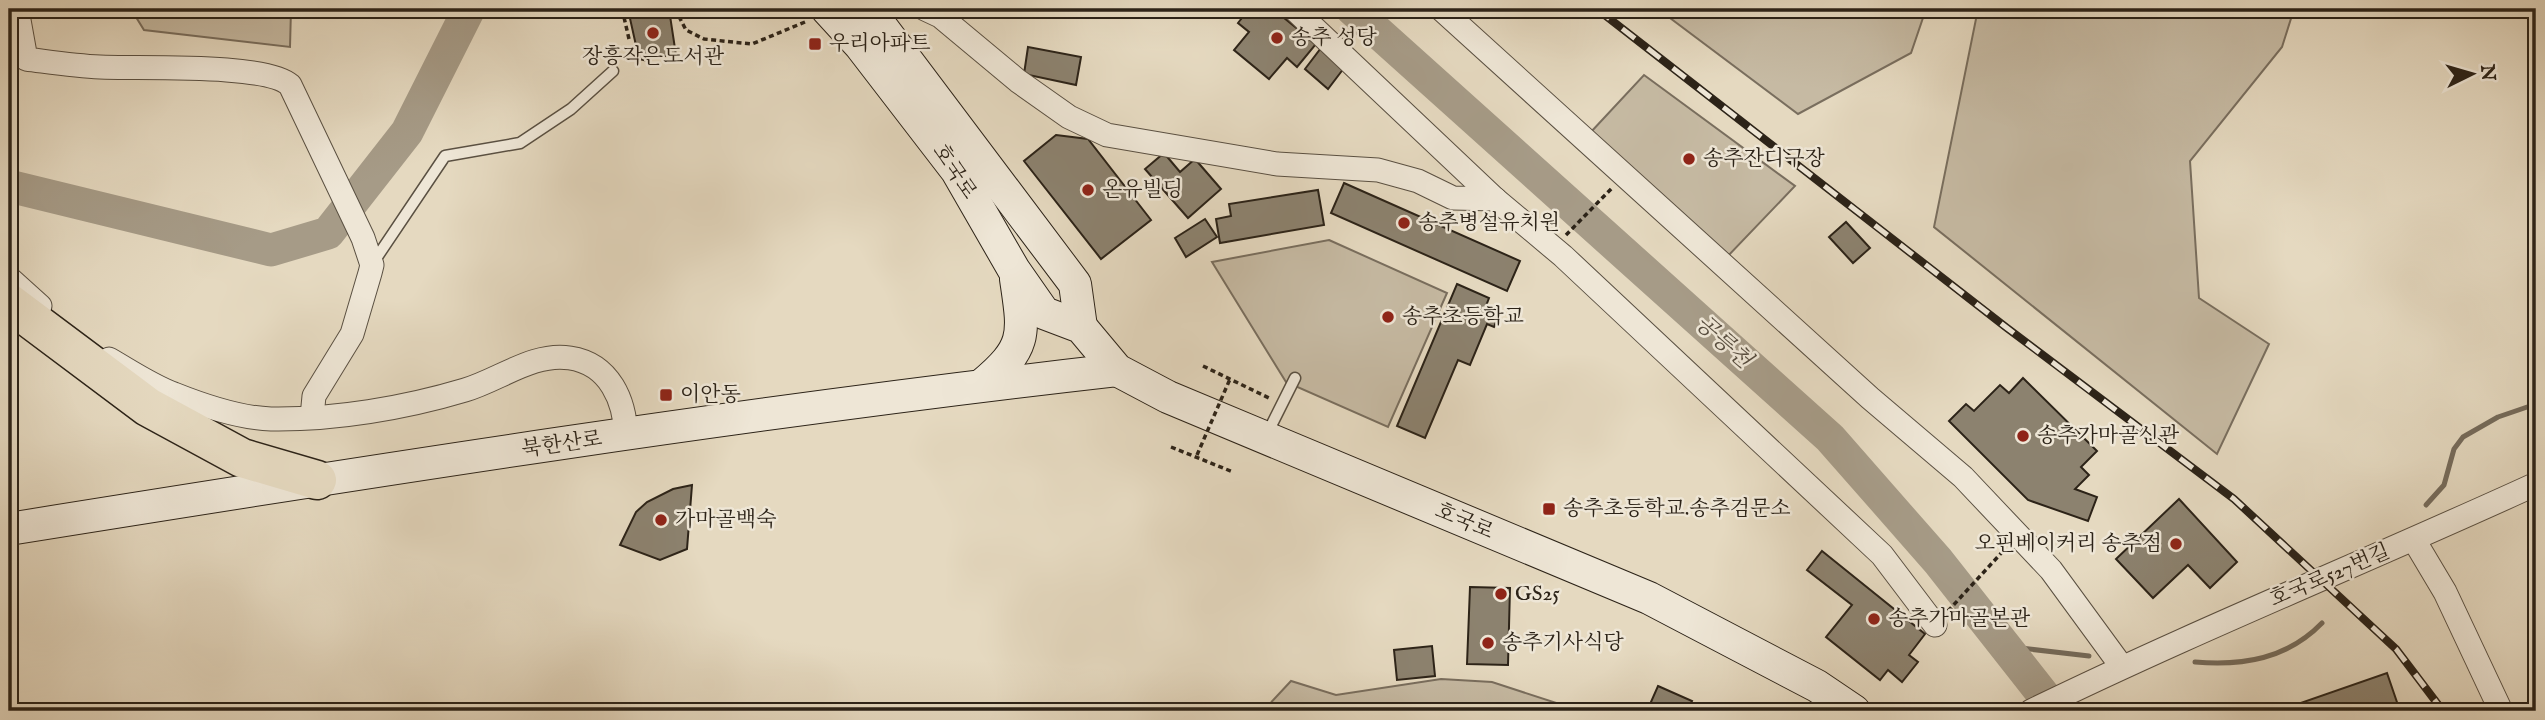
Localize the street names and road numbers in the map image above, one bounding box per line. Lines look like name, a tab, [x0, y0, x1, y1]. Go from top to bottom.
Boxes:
street label: 호국로	[926, 139, 982, 205]
street label: 북한산로	[520, 426, 604, 464]
street label: 호국로	[1431, 498, 1497, 546]
street label: 호국로527번길	[2266, 538, 2394, 614]

